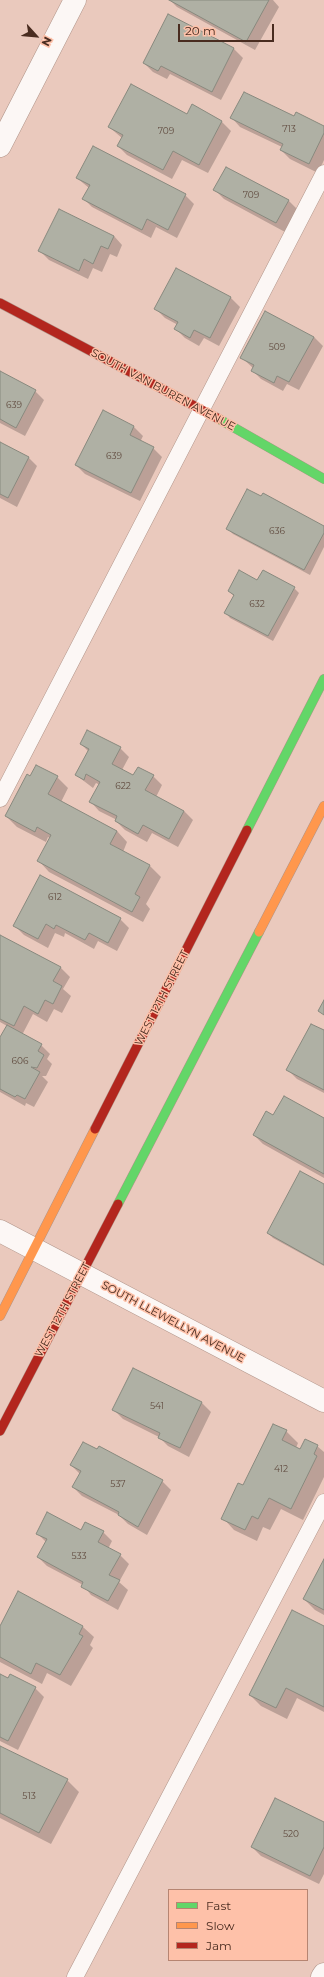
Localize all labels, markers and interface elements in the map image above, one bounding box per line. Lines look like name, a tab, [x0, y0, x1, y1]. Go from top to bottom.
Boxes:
north arrow	[16, 16, 56, 56]
scale bar	[180, 16, 276, 42]
text: 20 m	[185, 23, 216, 38]
text: N	[38, 34, 55, 49]
house number: 713	[282, 124, 296, 134]
house number: 709	[158, 126, 174, 136]
house number: 709	[243, 190, 259, 200]
house number: 509	[269, 342, 285, 352]
street label: SOUTH VAN BUREN AVENUE	[89, 346, 237, 434]
house number: 639	[6, 400, 22, 410]
house number: 639	[106, 451, 122, 461]
house number: 636	[269, 526, 285, 536]
house number: 632	[249, 599, 265, 609]
house number: 622	[115, 781, 131, 791]
house number: 612	[48, 892, 62, 902]
street label: WEST 12TH STREET	[132, 948, 192, 1048]
house number: 606	[12, 1056, 28, 1066]
street label: WEST 12TH STREET	[32, 1260, 94, 1360]
street label: SOUTH LLEWELLYN AVENUE	[99, 1279, 247, 1365]
house number: 541	[150, 1401, 164, 1411]
house number: 412	[274, 1464, 288, 1474]
house number: 537	[110, 1479, 126, 1489]
house number: 533	[71, 1551, 87, 1561]
house number: 513	[22, 1791, 36, 1801]
house number: 520	[283, 1829, 299, 1839]
legend	[168, 1889, 308, 1961]
text: Fast	[206, 1898, 231, 1913]
text: Slow	[206, 1918, 235, 1933]
text: Jam	[206, 1938, 232, 1953]

